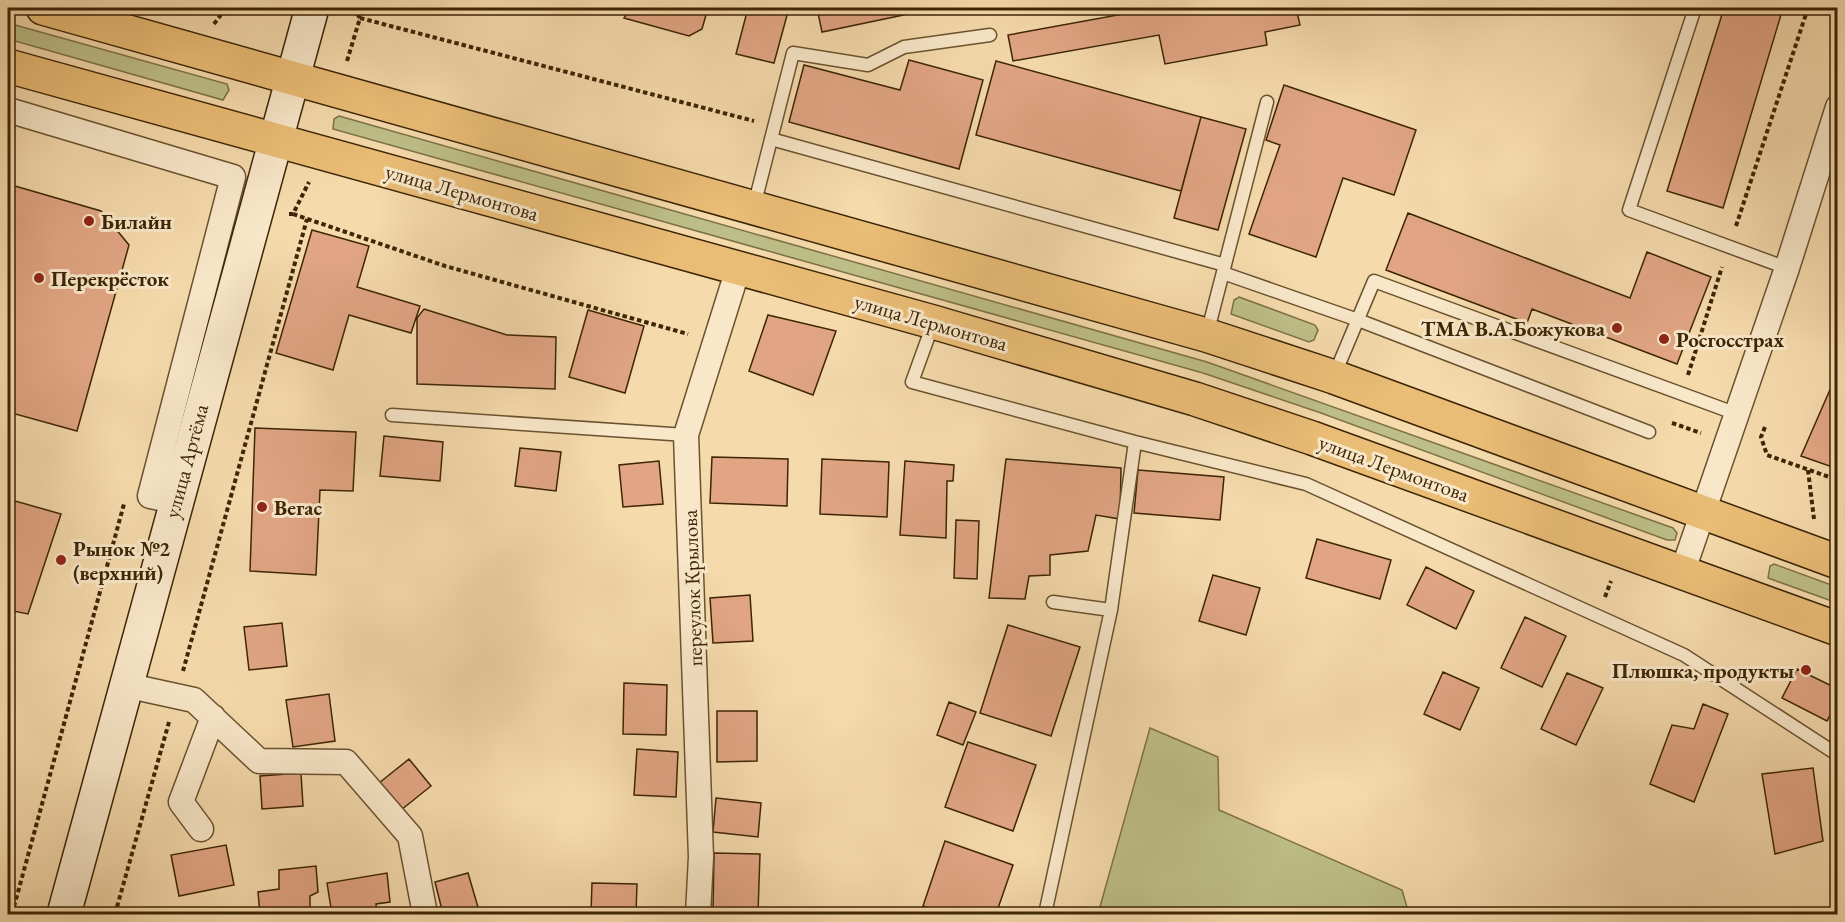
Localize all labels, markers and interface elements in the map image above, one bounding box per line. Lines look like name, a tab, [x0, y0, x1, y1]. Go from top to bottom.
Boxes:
street label: улица Лермонтова	[382, 157, 542, 227]
place label: Билайн	[101, 208, 172, 235]
marker: Билайн	[82, 214, 96, 228]
place label: Перекрёсток	[51, 265, 169, 292]
marker: Перекрёсток	[32, 271, 46, 285]
street label: улица Лермонтова	[851, 287, 1011, 357]
place label: ТМА В.А.Божукова	[1421, 315, 1606, 342]
marker: ТМА В.А.Божукова	[1610, 321, 1624, 335]
place label: Росгосстрах	[1676, 326, 1784, 353]
marker: Росгосстрах	[1657, 332, 1671, 346]
street label: улица Артёма	[158, 400, 214, 521]
street label: улица Лермонтова	[1315, 428, 1473, 508]
place label: Вегас	[274, 494, 322, 521]
marker: Вегас	[255, 500, 269, 514]
street label: переулок Крылова	[676, 509, 708, 667]
place label: Рынок №2 (верхний)	[73, 535, 170, 586]
marker: Рынок №2 (верхний)	[54, 553, 68, 567]
place label: Плюшка, продукты	[1612, 657, 1794, 684]
marker: Плюшка, продукты	[1799, 663, 1813, 677]

